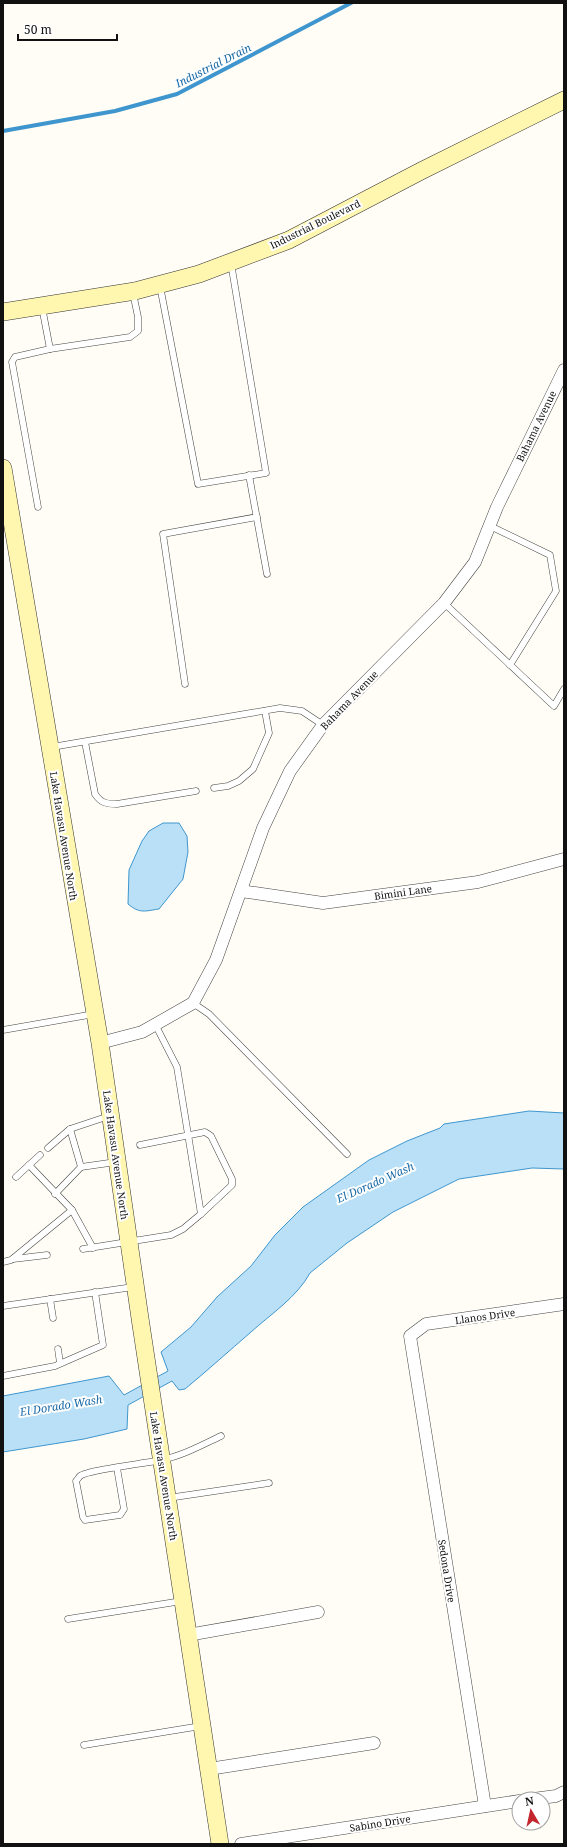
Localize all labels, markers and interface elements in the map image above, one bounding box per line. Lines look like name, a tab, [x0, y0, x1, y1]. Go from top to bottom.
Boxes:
scale bar	[18, 16, 117, 42]
text: 50 m	[24, 21, 52, 38]
water label: Industrial Drain	[172, 39, 254, 91]
street label: Industrial Boulevard	[267, 196, 363, 252]
street label: Bahama Avenue	[513, 388, 559, 464]
street label: Bahama Avenue	[317, 667, 381, 733]
street label: Lake Havasu Avenue North	[47, 771, 81, 902]
street label: Bimini Lane	[373, 881, 433, 903]
street label: Lake Havasu Avenue North	[100, 1090, 132, 1221]
water label: El Dorado Wash	[333, 1158, 416, 1206]
street label: Llanos Drive	[454, 1305, 516, 1327]
water label: El Dorado Wash	[18, 1391, 104, 1419]
street label: Lake Havasu Avenue North	[147, 1411, 181, 1542]
street label: Sedona Drive	[435, 1538, 459, 1604]
north arrow	[511, 1791, 551, 1831]
text: N	[524, 1792, 535, 1809]
street label: Sabino Drive	[349, 1811, 411, 1835]

